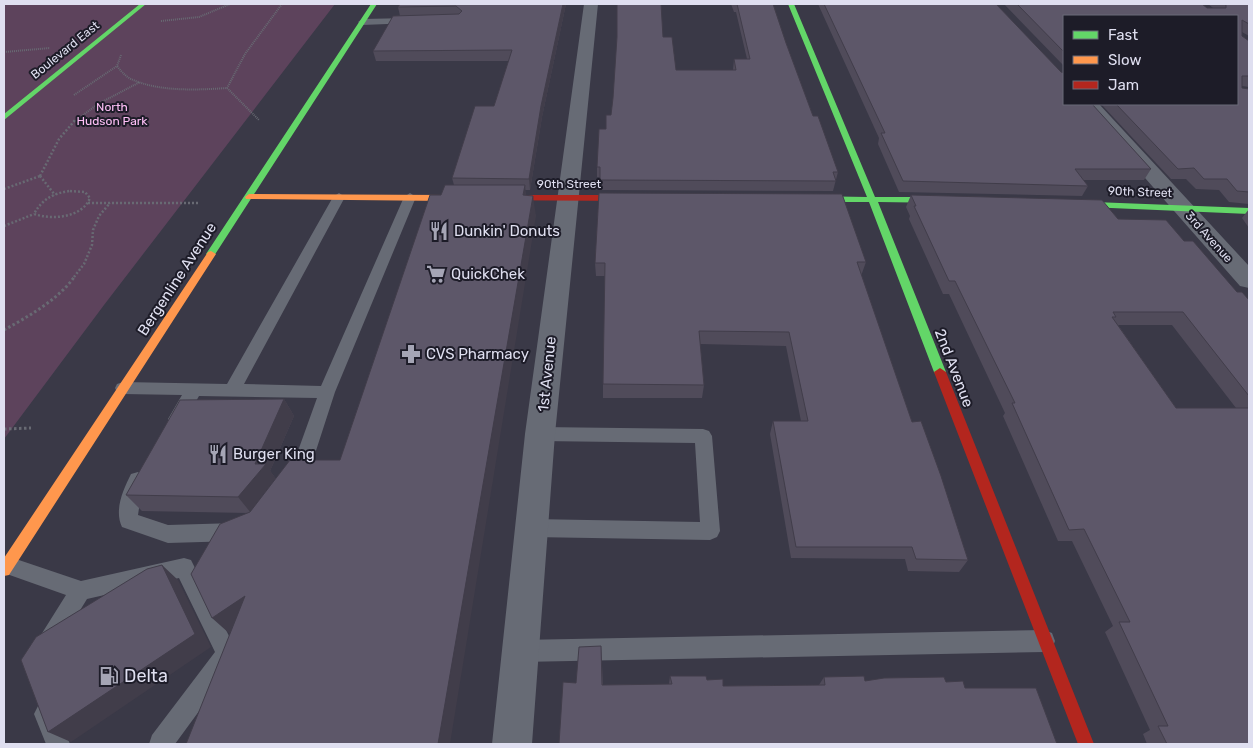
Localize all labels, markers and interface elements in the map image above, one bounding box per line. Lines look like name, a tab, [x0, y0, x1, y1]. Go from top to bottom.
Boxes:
legend	[1063, 15, 1238, 105]
street label: Boulevard East	[28, 18, 102, 82]
text: Fast	[1108, 26, 1138, 44]
text: Slow	[1108, 51, 1141, 69]
text: Jam	[1108, 76, 1139, 94]
park label: North Hudson Park	[76, 100, 148, 128]
street label: 90th Street	[537, 177, 601, 191]
street label: 90th Street	[1108, 184, 1173, 200]
street label: 3rd Avenue	[1183, 209, 1236, 265]
street label: Bergenline Avenue	[134, 219, 220, 339]
restaurant icon: Dunkin' Donuts	[428, 220, 450, 242]
place label: Dunkin' Donuts	[454, 222, 560, 240]
supermarket icon: QuickChek	[425, 263, 447, 285]
place label: QuickChek	[451, 265, 525, 283]
street label: 2nd Avenue	[931, 326, 977, 410]
street label: 1st Avenue	[534, 335, 560, 413]
pharmacy icon: CVS Pharmacy	[400, 343, 422, 365]
place label: CVS Pharmacy	[426, 345, 529, 363]
restaurant icon: Burger King	[207, 443, 229, 465]
place label: Burger King	[233, 445, 315, 463]
fuel station icon: Delta	[98, 665, 120, 687]
place label: Delta	[124, 665, 168, 687]

